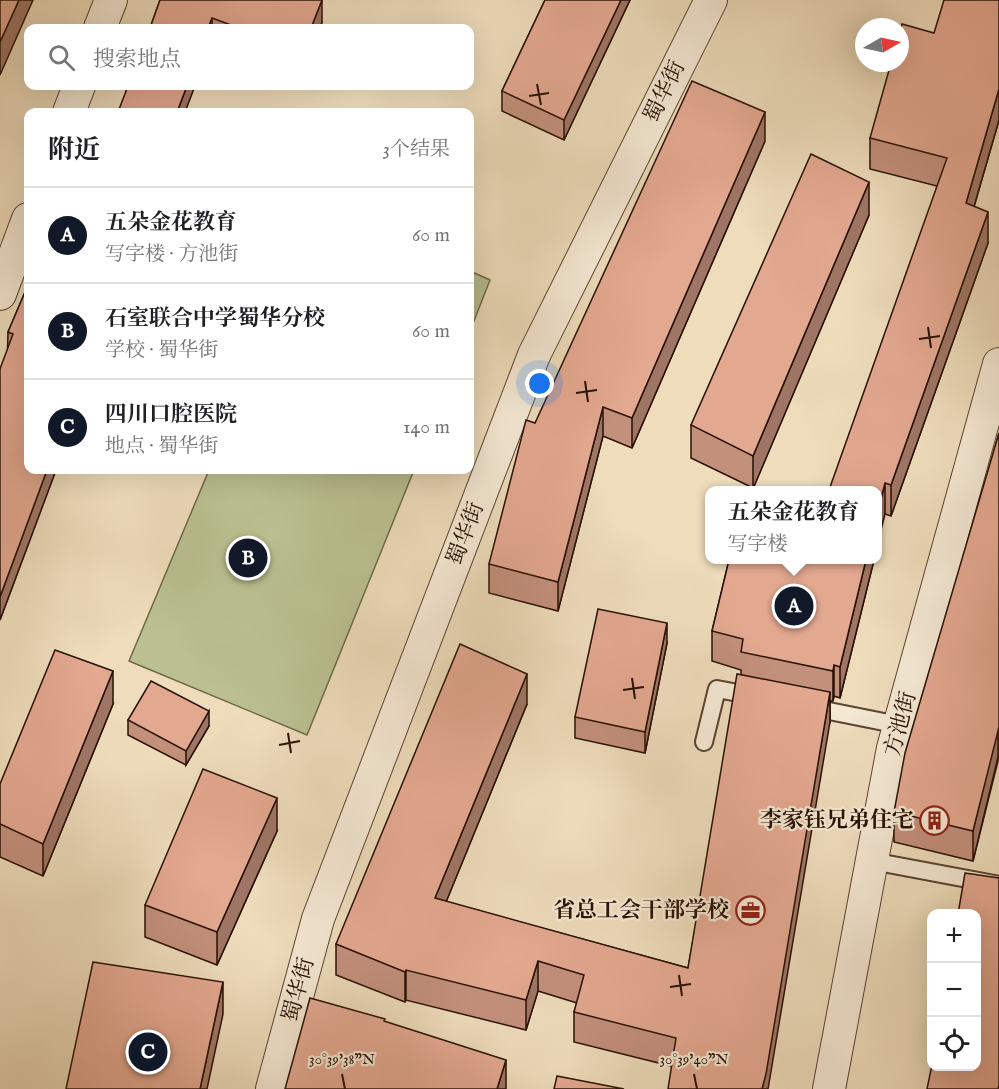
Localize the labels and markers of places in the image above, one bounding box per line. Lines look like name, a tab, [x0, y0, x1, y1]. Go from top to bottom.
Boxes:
pin: B	[228, 536, 268, 580]
pin: A	[774, 584, 814, 628]
building icon: 李家钰兄弟住宅	[919, 805, 951, 837]
place label: 李家钰兄弟住宅	[760, 807, 914, 835]
office icon: 省总工会干部学校	[734, 895, 766, 927]
place label: 省总工会干部学校	[553, 897, 729, 925]
pin: C	[128, 1030, 168, 1074]

